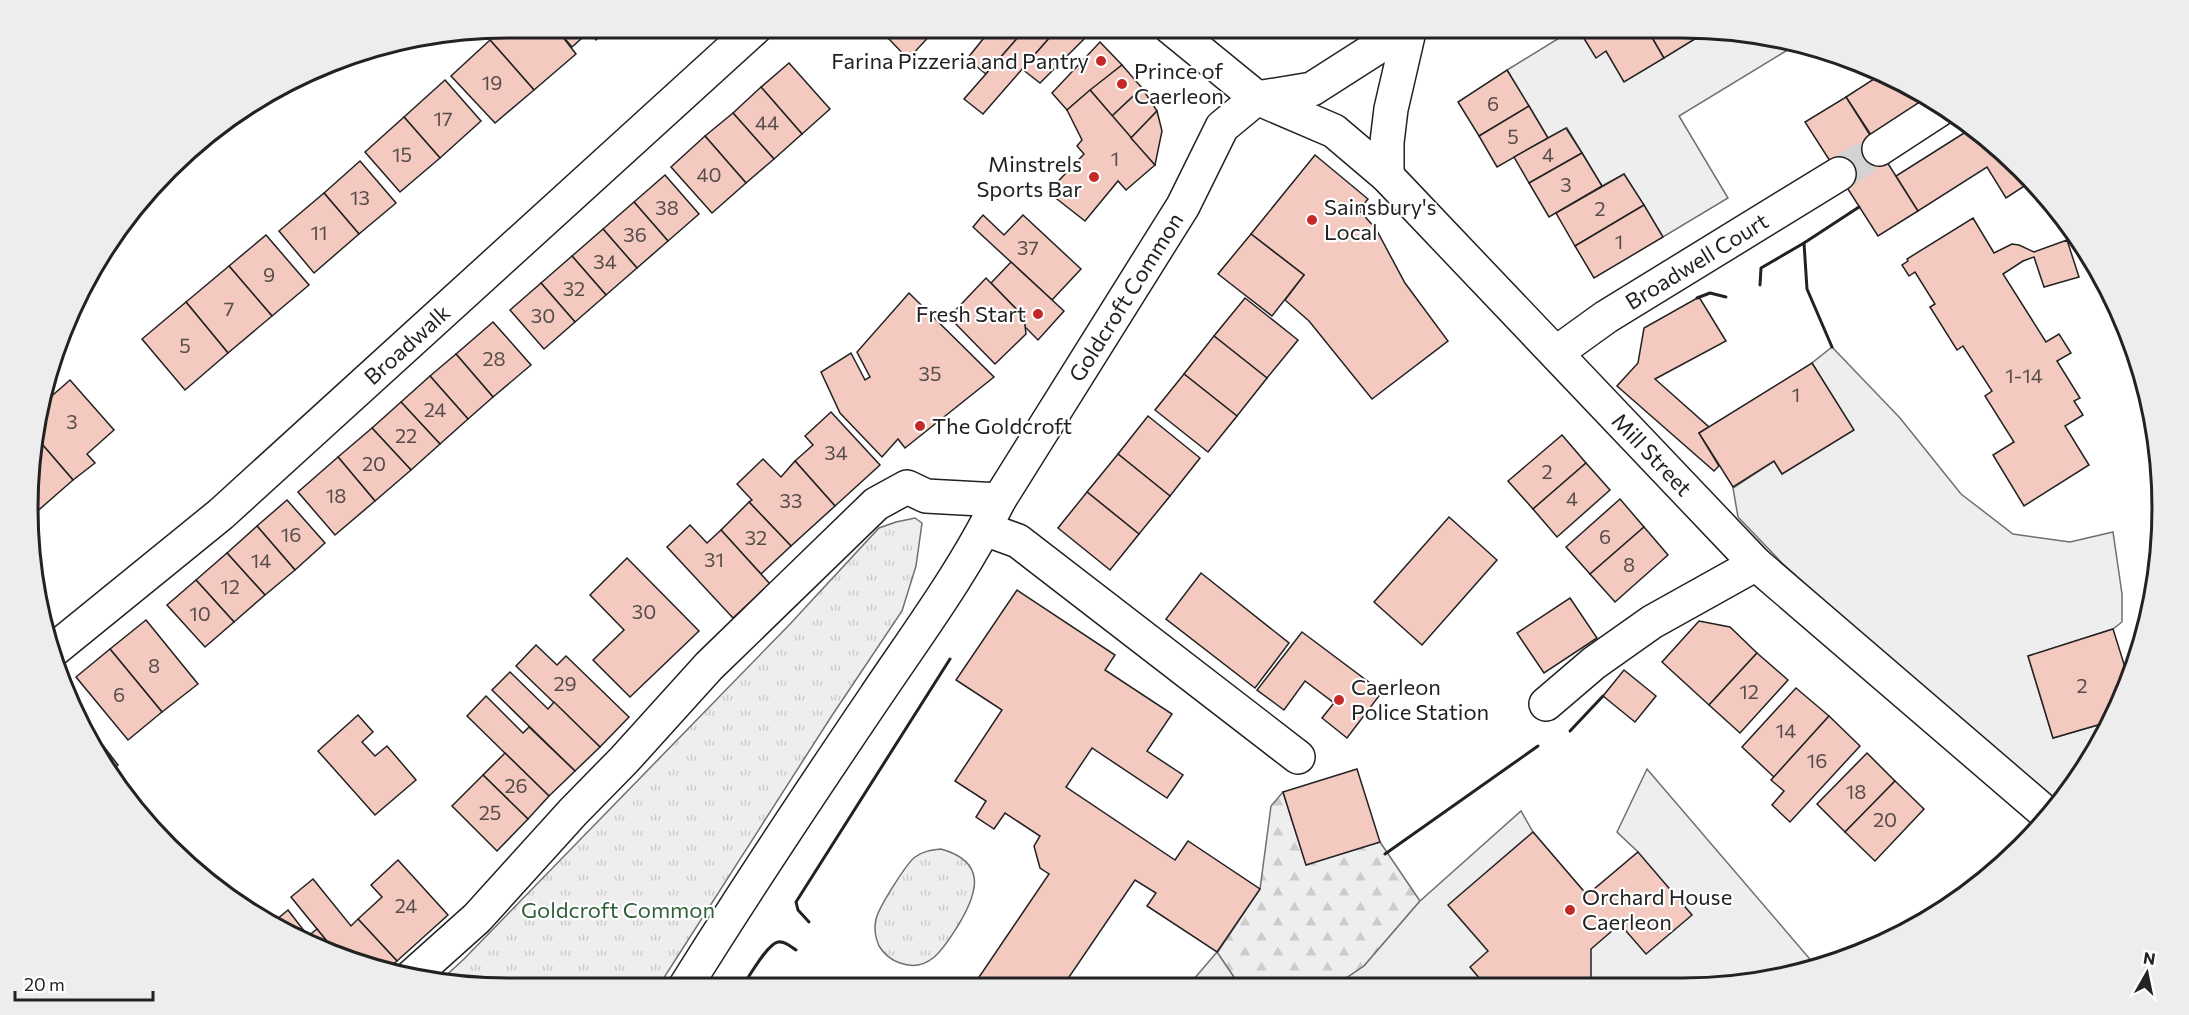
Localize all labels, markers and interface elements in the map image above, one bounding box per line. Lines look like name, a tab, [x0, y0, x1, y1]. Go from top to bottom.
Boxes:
place label: Farina Pizzeria and Pantry	[831, 47, 1089, 74]
marker: Farina Pizzeria and Pantry	[1094, 54, 1108, 68]
place label: Prince of Caerleon	[1134, 57, 1224, 109]
house number: 19	[482, 70, 502, 94]
marker: Prince of Caerleon	[1115, 77, 1129, 91]
house number: 6	[1487, 91, 1499, 115]
house number: 17	[433, 106, 453, 130]
house number: 44	[755, 110, 779, 134]
house number: 5	[1507, 124, 1519, 148]
house number: 15	[392, 142, 412, 166]
house number: 4	[1542, 142, 1554, 166]
house number: 1	[1111, 146, 1119, 170]
place label: Minstrels Sports Bar	[976, 150, 1082, 202]
house number: 40	[696, 162, 722, 186]
marker: Minstrels Sports Bar	[1087, 170, 1101, 184]
house number: 3	[1560, 172, 1572, 196]
house number: 13	[350, 185, 370, 209]
place label: Sainsbury's Local	[1324, 193, 1437, 245]
house number: 38	[655, 195, 679, 219]
house number: 2	[1594, 196, 1606, 220]
street label: Goldcroft Common	[1063, 207, 1189, 386]
street label: Broadwell Court	[1620, 207, 1773, 315]
marker: Sainsbury's Local	[1305, 213, 1319, 227]
house number: 11	[310, 220, 328, 244]
house number: 36	[623, 222, 647, 246]
house number: 1	[1615, 229, 1623, 253]
house number: 37	[1017, 235, 1039, 259]
house number: 34	[593, 249, 617, 273]
house number: 9	[263, 262, 275, 286]
house number: 32	[563, 276, 585, 300]
house number: 7	[224, 296, 234, 320]
street label: Broadwalk	[358, 298, 455, 390]
place label: Fresh Start	[916, 300, 1026, 327]
house number: 30	[531, 303, 555, 327]
marker: Fresh Start	[1031, 307, 1045, 321]
house number: 5	[179, 333, 191, 357]
house number: 28	[482, 346, 506, 370]
house number: 35	[919, 361, 941, 385]
house number: 1-14	[2005, 363, 2043, 387]
house number: 1	[1792, 382, 1800, 406]
house number: 24	[424, 397, 446, 421]
street label: Mill Street	[1607, 407, 1698, 501]
house number: 3	[66, 409, 78, 433]
place label: The Goldcroft	[932, 412, 1072, 439]
marker: The Goldcroft	[913, 419, 927, 433]
house number: 22	[395, 423, 417, 447]
house number: 34	[824, 440, 848, 464]
house number: 20	[362, 451, 386, 475]
house number: 2	[1541, 459, 1553, 483]
house number: 18	[326, 483, 346, 507]
house number: 4	[1566, 486, 1578, 510]
house number: 33	[780, 488, 802, 512]
house number: 16	[281, 522, 301, 546]
house number: 6	[1599, 524, 1611, 548]
house number: 32	[745, 525, 767, 549]
house number: 31	[704, 547, 724, 571]
house number: 14	[251, 548, 271, 572]
house number: 8	[1623, 552, 1635, 576]
house number: 12	[220, 574, 240, 598]
house number: 30	[632, 599, 656, 623]
house number: 10	[189, 601, 211, 625]
house number: 8	[148, 653, 160, 677]
house number: 29	[553, 671, 577, 695]
place label: Caerleon Police Station	[1351, 673, 1489, 725]
house number: 2	[2076, 673, 2088, 697]
house number: 12	[1739, 679, 1759, 703]
house number: 6	[113, 682, 125, 706]
marker: Caerleon Police Station	[1332, 693, 1346, 707]
house number: 14	[1776, 718, 1796, 742]
house number: 16	[1807, 748, 1827, 772]
house number: 26	[504, 773, 528, 797]
house number: 18	[1846, 779, 1866, 803]
house number: 25	[479, 800, 501, 824]
house number: 20	[1873, 807, 1897, 831]
place label: Orchard House Caerleon	[1582, 883, 1732, 935]
house number: 24	[395, 893, 417, 917]
park label: Goldcroft Common	[521, 896, 715, 923]
marker: Orchard House Caerleon	[1563, 903, 1577, 917]
north arrow	[2117, 943, 2177, 1003]
text: N	[2142, 947, 2157, 968]
scale bar	[15, 964, 153, 1002]
text: 20 m	[24, 973, 65, 995]

